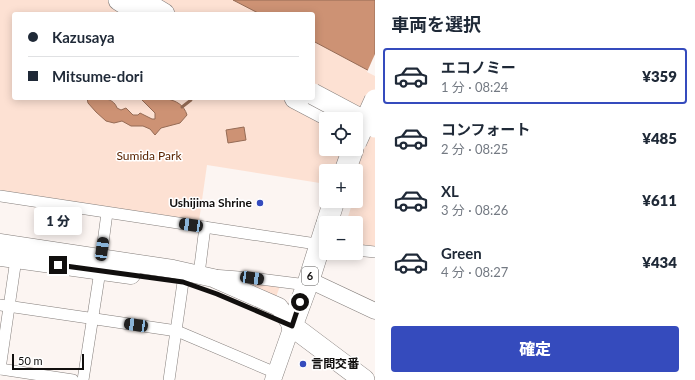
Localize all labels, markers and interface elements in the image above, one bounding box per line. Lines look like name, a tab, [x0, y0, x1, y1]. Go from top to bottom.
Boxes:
text: 車両を選択	[391, 13, 481, 35]
text: Kazusaya	[52, 28, 115, 46]
icon: car	[393, 58, 429, 94]
text: エコノミー	[441, 58, 516, 76]
text: Mitsume-dori	[52, 67, 143, 85]
text: ¥359	[642, 67, 677, 85]
text: 1 分 · 08:24	[441, 79, 508, 95]
map controls	[319, 112, 363, 260]
button: locate	[319, 112, 363, 156]
icon: car	[393, 120, 429, 156]
text: コンフォート	[441, 120, 531, 138]
text: ¥485	[642, 129, 677, 147]
text: 2 分 · 08:25	[441, 141, 508, 157]
park label: Sumida Park	[116, 148, 182, 163]
button: +	[319, 164, 363, 208]
icon: car	[393, 182, 429, 218]
text: XL	[441, 182, 459, 200]
text: ¥611	[642, 191, 677, 209]
place label: Ushijima Shrine	[169, 195, 253, 210]
marker: Ushijima Shrine	[255, 198, 265, 208]
text: 3 分 · 08:26	[441, 202, 508, 218]
callout: 1 分	[34, 207, 82, 235]
text: 1 分	[46, 213, 70, 229]
button: −	[319, 216, 363, 260]
car	[178, 217, 204, 233]
car	[94, 236, 110, 262]
icon: car	[393, 244, 429, 280]
text: Green	[441, 244, 482, 262]
text: ¥434	[642, 253, 677, 271]
route end	[49, 256, 67, 274]
text: 4 分 · 08:27	[441, 264, 508, 280]
road number: 6	[302, 267, 318, 285]
car	[239, 270, 265, 286]
route start	[291, 293, 309, 311]
car	[123, 317, 149, 333]
button: 確定	[391, 326, 679, 372]
scale bar	[12, 352, 84, 371]
text: 50 m	[18, 354, 43, 367]
place label: 言問交番	[311, 356, 360, 371]
marker: 言問交番	[298, 359, 308, 369]

